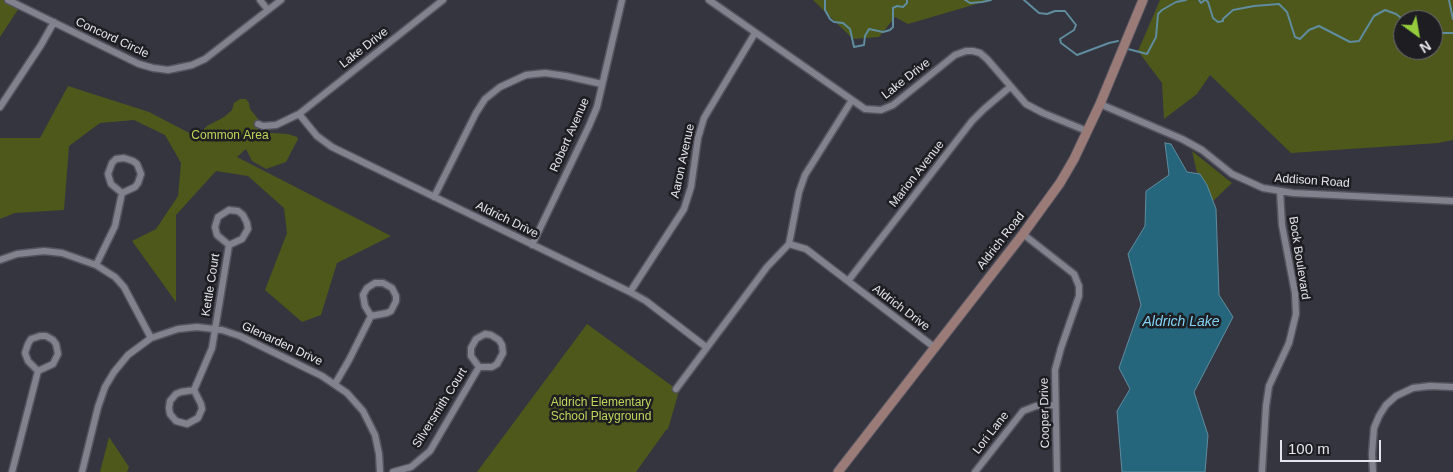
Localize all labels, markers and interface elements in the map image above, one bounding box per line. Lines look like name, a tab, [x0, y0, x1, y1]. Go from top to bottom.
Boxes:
north arrow	[1393, 10, 1443, 60]
street label: Concord Circle	[73, 15, 151, 61]
street label: Lake Drive	[337, 25, 391, 71]
text: N	[1417, 37, 1434, 56]
street label: Lake Drive	[879, 56, 933, 102]
street label: Robert Avenue	[547, 96, 593, 174]
street label: Aaron Avenue	[668, 122, 698, 200]
park label: Common Area	[191, 129, 269, 143]
street label: Marion Avenue	[887, 138, 947, 210]
street label: Addison Road	[1274, 171, 1350, 191]
street label: Aldrich Drive	[473, 199, 541, 241]
street label: Aldrich Road	[974, 209, 1028, 273]
street label: Bock Boulevard	[1285, 215, 1313, 301]
street label: Kettle Court	[199, 253, 223, 317]
street label: Aldrich Drive	[870, 282, 932, 334]
water label: Aldrich Lake	[1142, 314, 1220, 330]
street label: Glenarden Drive	[239, 319, 325, 369]
street label: Silversmith Court	[410, 365, 470, 451]
street label: Cooper Drive	[1037, 378, 1053, 448]
park label: Aldrich Elementary School Playground	[551, 396, 651, 424]
street label: Lori Lane	[970, 409, 1012, 457]
scale bar	[1283, 430, 1384, 462]
text: 100 m	[1288, 440, 1330, 457]

